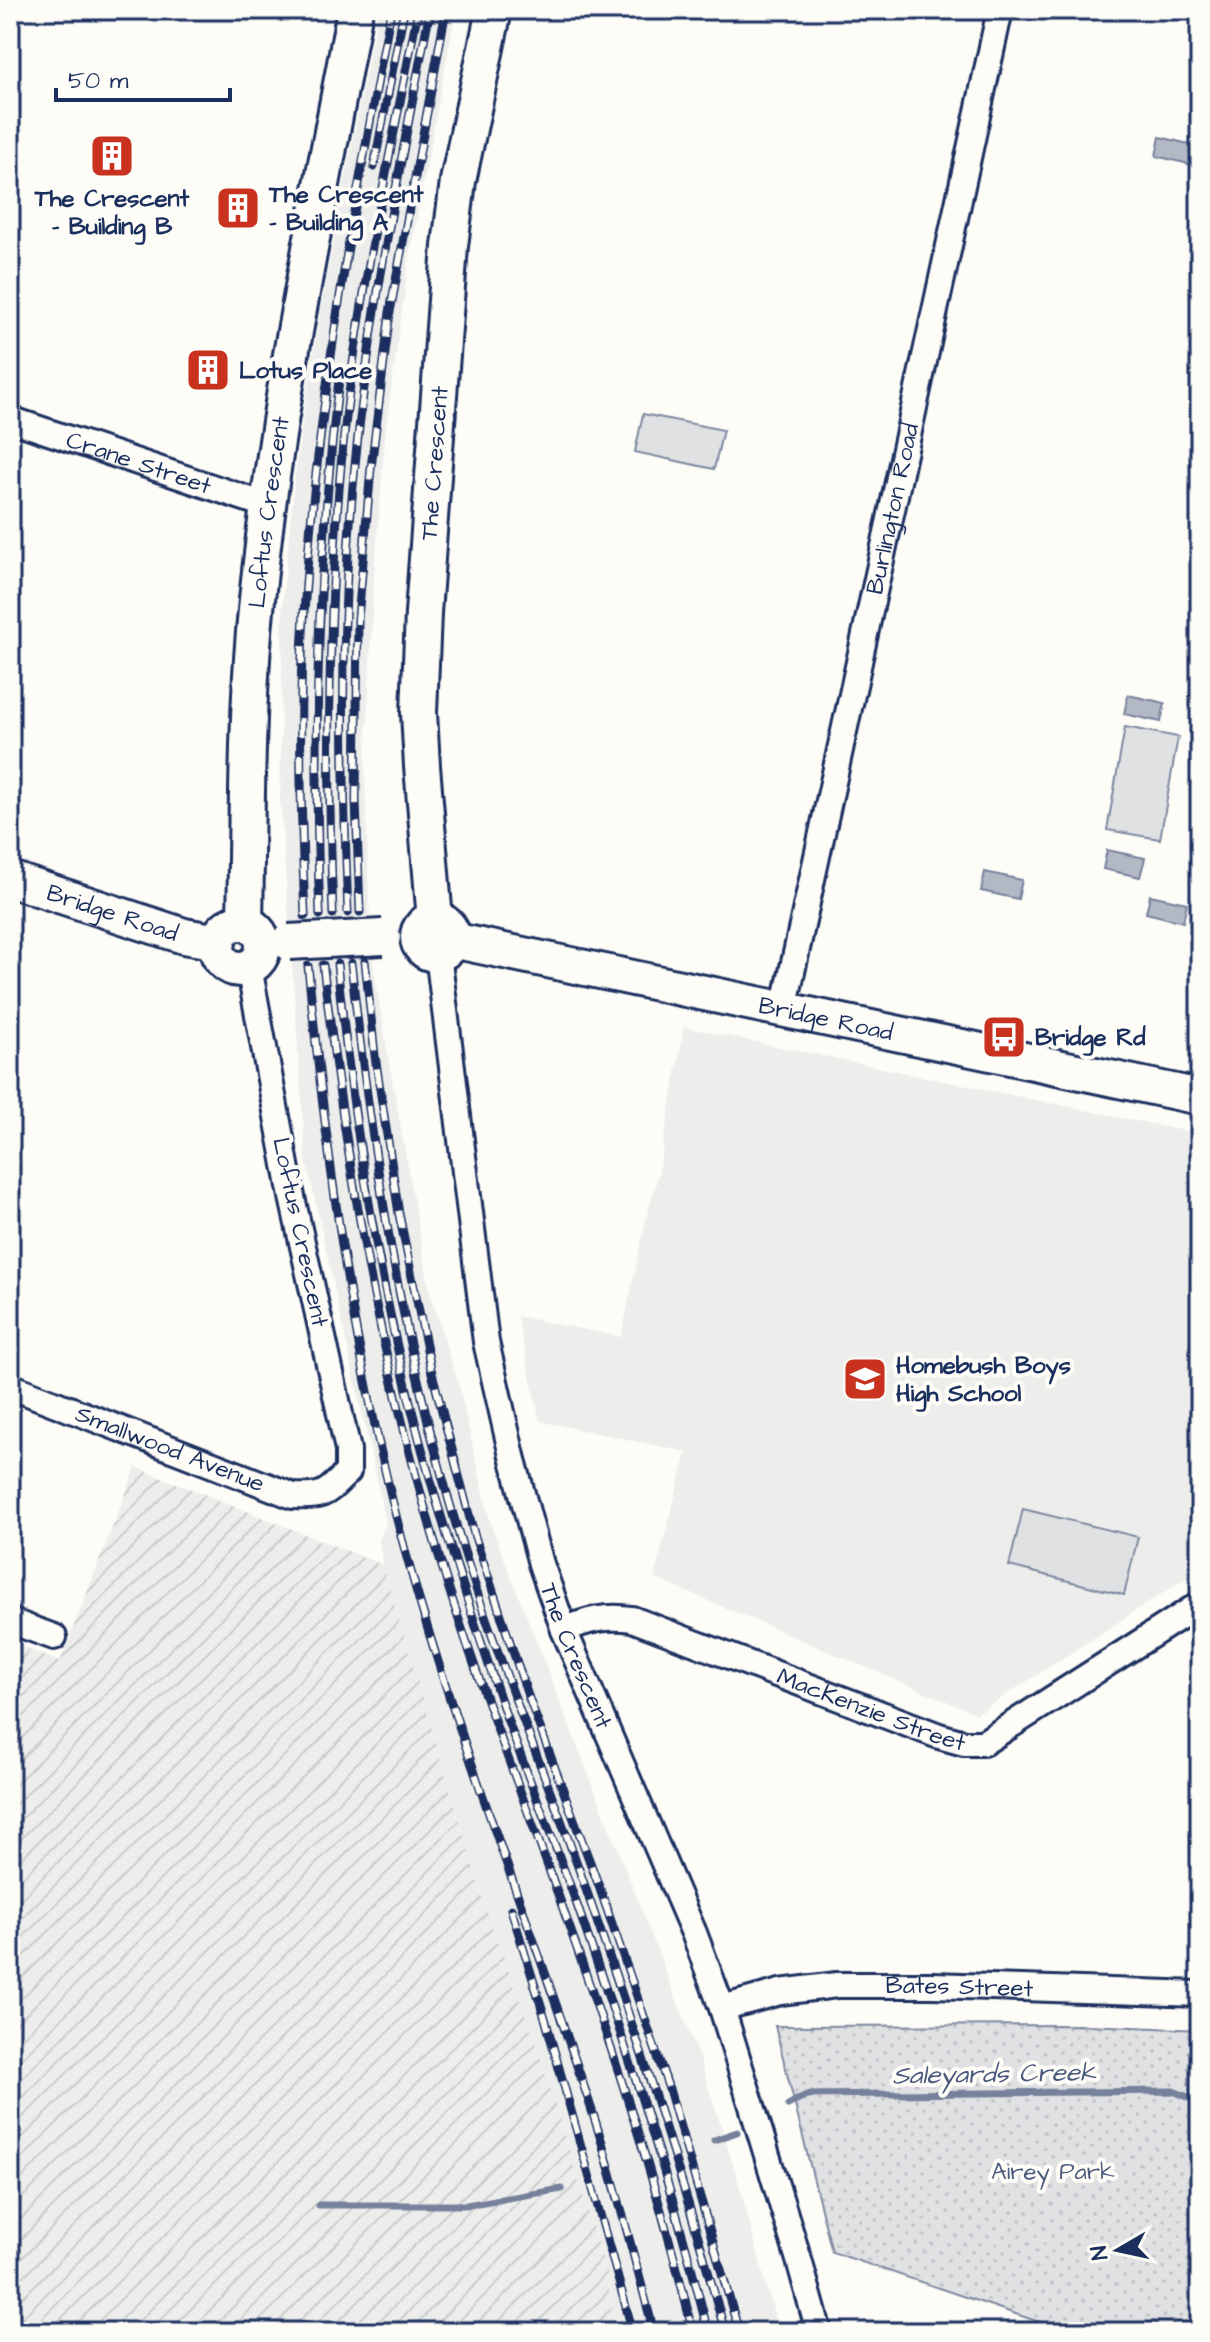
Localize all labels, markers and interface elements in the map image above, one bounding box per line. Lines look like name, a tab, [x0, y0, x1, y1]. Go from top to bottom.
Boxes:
scale bar	[56, 52, 230, 102]
text: 50 m	[68, 64, 129, 98]
building icon: The Crescent - Building B	[88, 132, 136, 180]
place label: The Crescent - Building A	[268, 178, 424, 241]
place label: The Crescent - Building B	[34, 182, 190, 245]
building icon: The Crescent - Building A	[214, 184, 262, 232]
building icon: Lotus Place	[184, 346, 232, 394]
place label: Lotus Place	[239, 354, 372, 388]
street label: The Crescent	[412, 385, 458, 542]
street label: Loftus Crescent	[240, 414, 299, 610]
street label: Burlington Road	[858, 420, 928, 598]
street label: Crane Street	[62, 423, 216, 504]
street label: Bridge Road	[42, 876, 182, 951]
street label: Bridge Road	[755, 989, 896, 1050]
bus stop icon: Bridge Rd	[980, 1013, 1028, 1061]
place label: Bridge Rd	[1035, 1021, 1146, 1056]
street label: Loftus Crescent	[263, 1134, 337, 1330]
place label: Homebush Boys High School	[896, 1349, 1071, 1412]
school or university icon: Homebush Boys High School	[841, 1355, 889, 1403]
street label: Smallwood Avenue	[70, 1397, 269, 1501]
street label: The Crescent	[531, 1579, 620, 1735]
street label: MacKenzie Street	[772, 1660, 970, 1761]
street label: Bates Street	[886, 1969, 1034, 2006]
water label: Saleyards Creek	[892, 2054, 1097, 2095]
park label: Airey Park	[991, 2155, 1115, 2190]
north arrow	[1078, 2210, 1158, 2290]
text: N	[1083, 2243, 1116, 2262]

